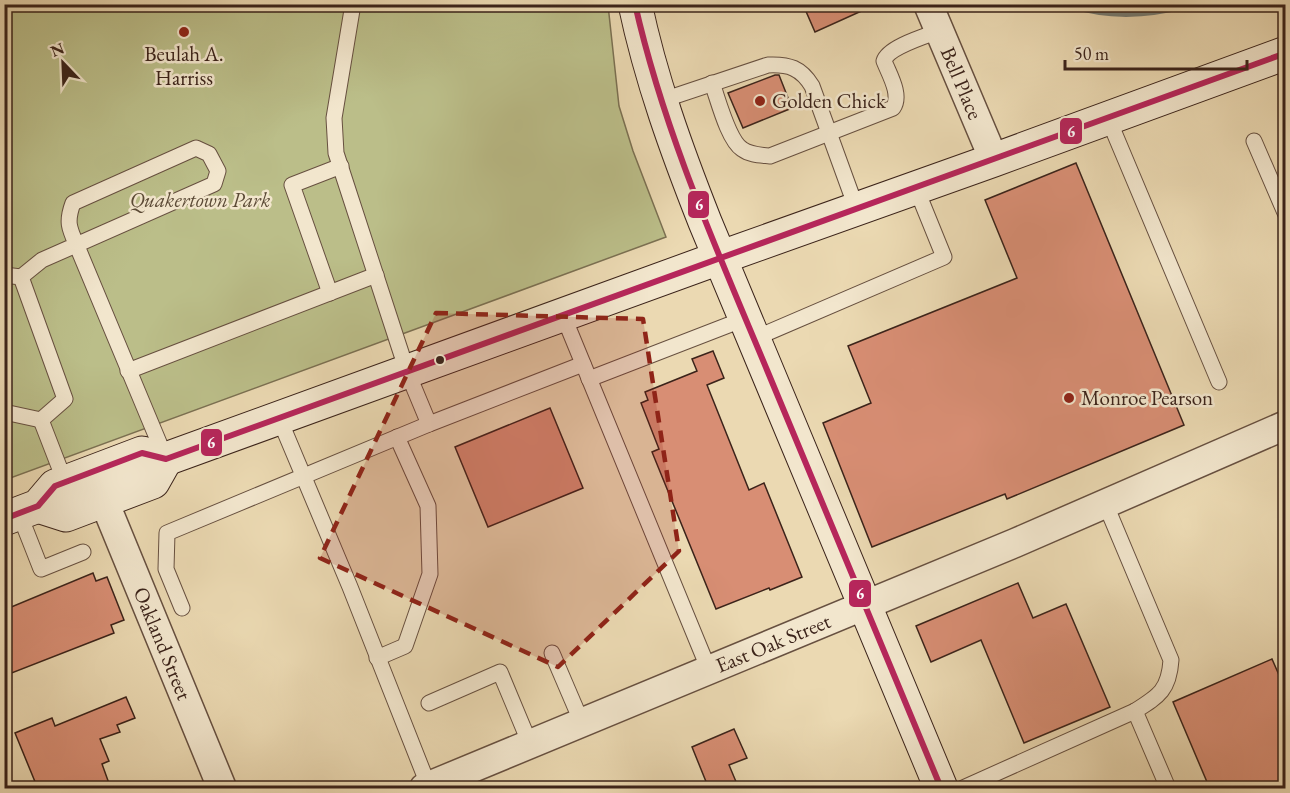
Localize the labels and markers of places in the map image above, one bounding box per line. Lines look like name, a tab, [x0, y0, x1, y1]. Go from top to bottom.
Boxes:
marker: Beulah A. Harriss	[177, 25, 191, 39]
place label: Beulah A. Harriss	[144, 40, 224, 91]
place label: Golden Chick	[772, 87, 887, 114]
marker: Golden Chick	[753, 94, 767, 108]
unlabelled marker	[434, 354, 446, 366]
place label: Monroe Pearson	[1081, 384, 1213, 411]
marker: Monroe Pearson	[1062, 391, 1076, 405]

